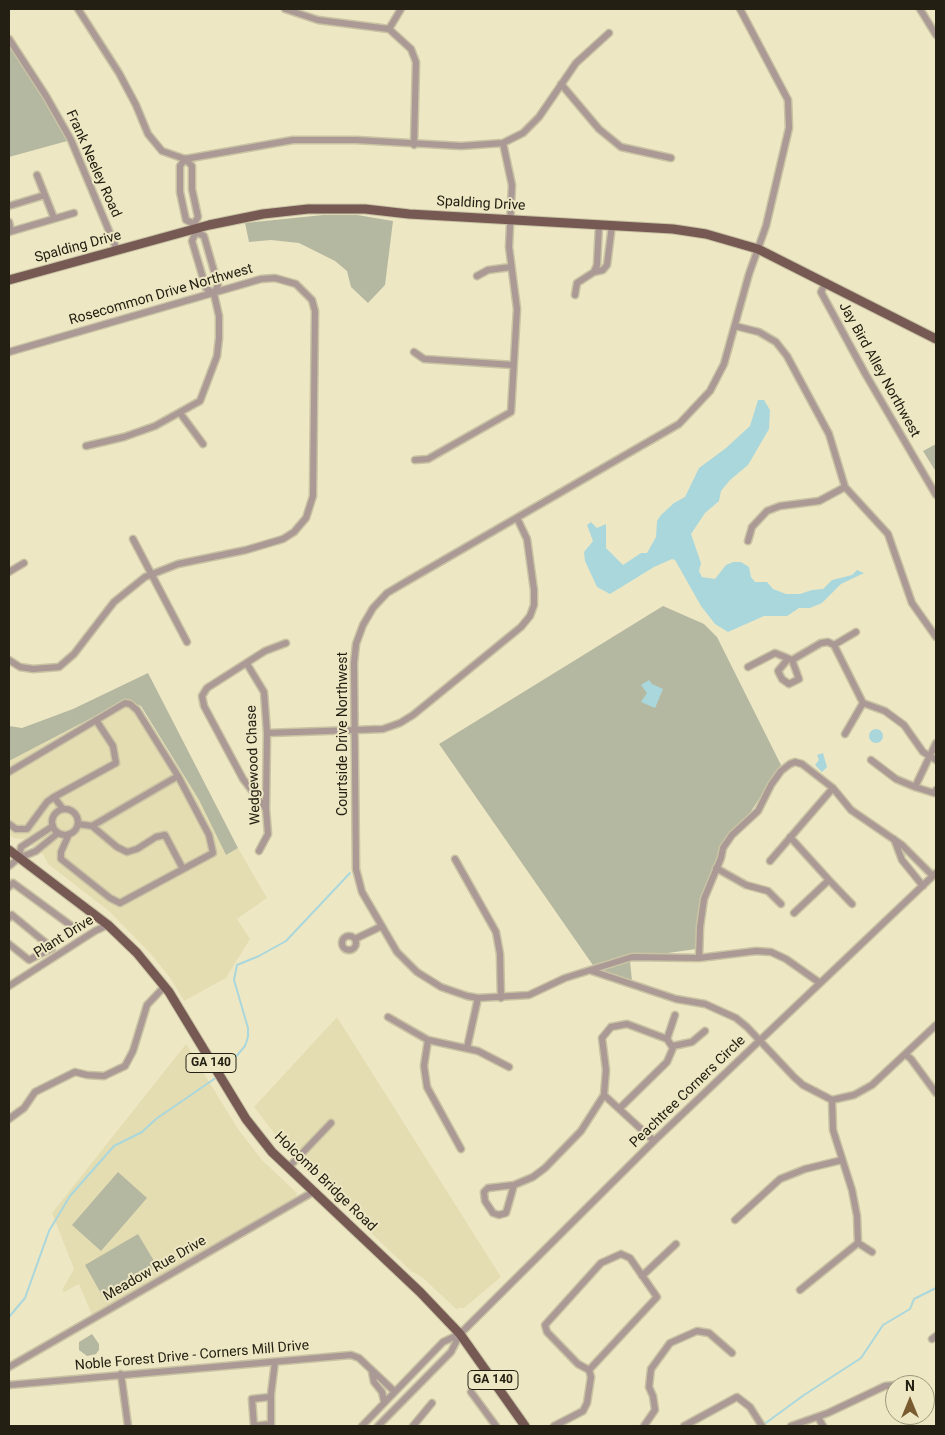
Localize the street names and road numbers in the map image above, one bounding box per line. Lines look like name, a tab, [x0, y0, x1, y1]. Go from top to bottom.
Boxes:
street label: Frank Neeley Road	[62, 108, 124, 220]
street label: Spalding Drive	[436, 193, 526, 215]
street label: Spalding Drive	[33, 227, 123, 267]
street label: Rosecommon Drive Northwest	[67, 261, 255, 329]
street label: Jay Bird Alley Northwest	[835, 299, 923, 441]
street label: Courtside Drive Northwest	[335, 652, 351, 816]
street label: Wedgewood Chase	[244, 705, 264, 825]
street label: Plant Drive	[31, 912, 97, 962]
street label: Peachtree Corners Circle	[627, 1032, 749, 1152]
road number: GA 140	[186, 1054, 236, 1072]
street label: Holcomb Bridge Road	[270, 1129, 380, 1235]
street label: Meadow Rue Drive	[101, 1233, 209, 1305]
street label: Noble Forest Drive - Corners Mill Drive	[74, 1337, 310, 1375]
road number: GA 140	[468, 1370, 518, 1390]

